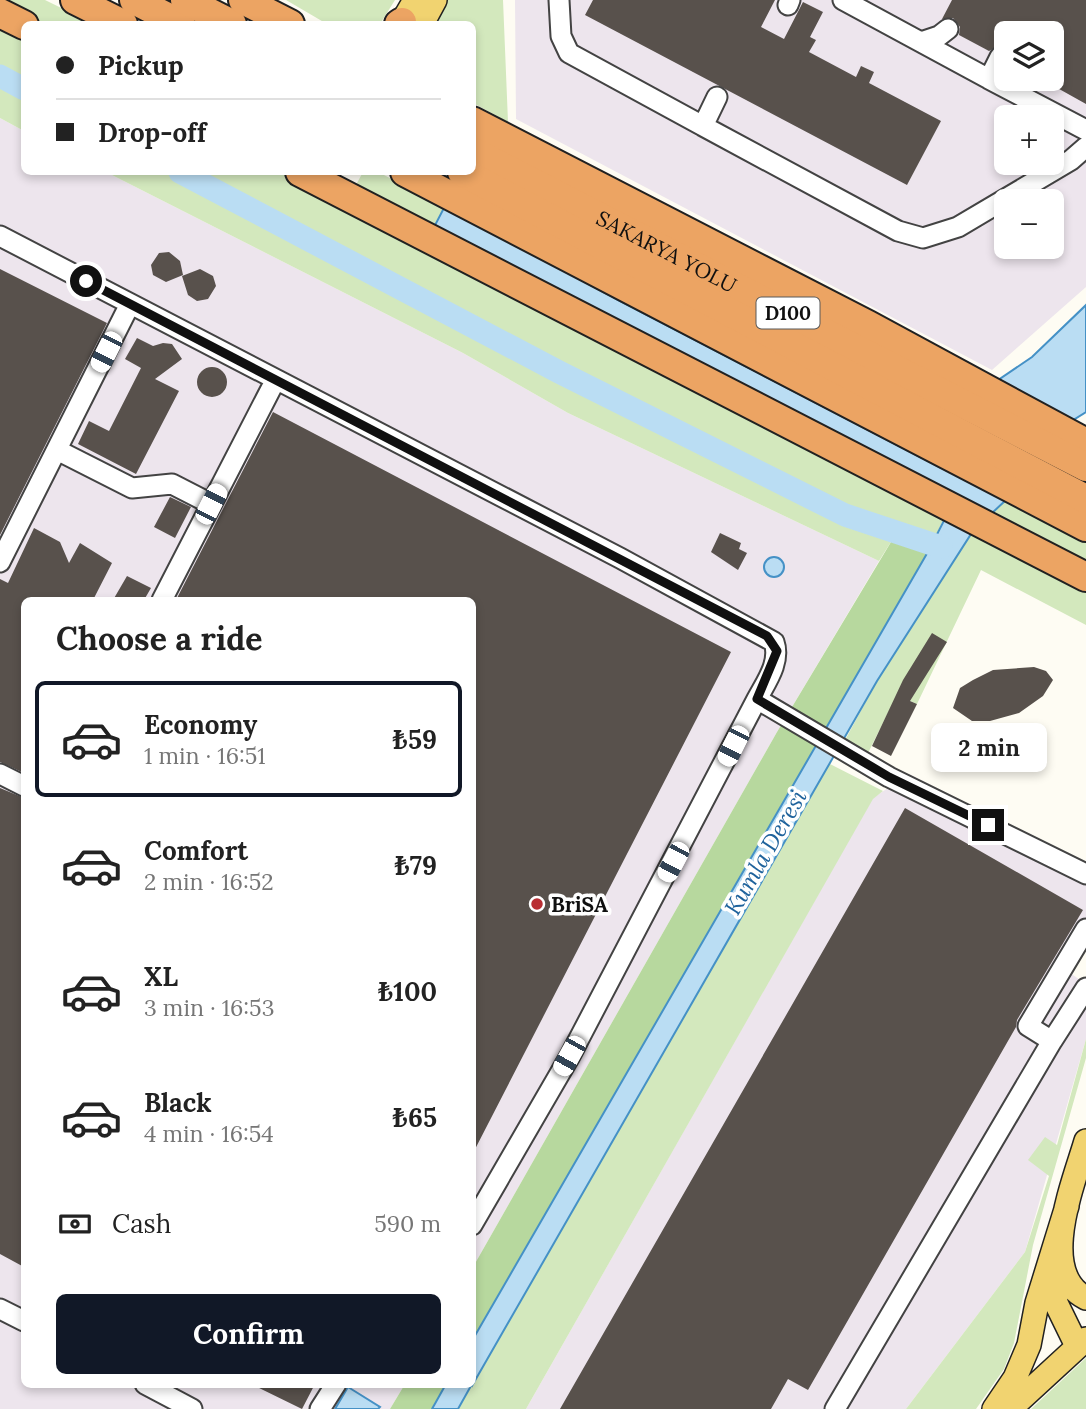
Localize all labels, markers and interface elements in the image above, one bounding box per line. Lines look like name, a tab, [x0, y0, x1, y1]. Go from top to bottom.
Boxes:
map controls	[994, 21, 1064, 259]
button: layers	[994, 21, 1064, 91]
text: Pickup	[98, 49, 184, 82]
button: +	[994, 105, 1064, 175]
text: Drop-off	[98, 116, 206, 149]
button: −	[994, 189, 1064, 259]
street label: SAKARYA YOLU	[592, 204, 742, 299]
route start	[70, 265, 102, 297]
road number: D100	[756, 298, 820, 328]
car	[88, 329, 125, 375]
car	[193, 481, 230, 527]
text: Choose a ride	[56, 618, 263, 659]
icon: car	[60, 708, 123, 771]
text: Economy	[144, 708, 257, 741]
text: ₺59	[393, 723, 437, 756]
car	[715, 723, 752, 769]
callout: 2 min	[930, 724, 1046, 772]
text: 2 min	[958, 733, 1020, 762]
text: 1 min · 16:51	[144, 741, 266, 770]
water label: Kumla Deresi	[717, 784, 813, 920]
route end	[972, 809, 1004, 841]
icon: car	[60, 834, 123, 897]
text: Comfort	[144, 834, 248, 867]
car	[654, 839, 693, 885]
text: ₺79	[394, 849, 437, 882]
text: 2 min · 16:52	[144, 867, 274, 896]
place label: BriSA	[551, 891, 608, 918]
marker: BriSA	[529, 896, 545, 912]
icon: car	[60, 960, 123, 1023]
text: XL	[144, 960, 178, 993]
text: ₺100	[378, 975, 437, 1008]
text: 3 min · 16:53	[144, 993, 274, 1022]
car	[550, 1033, 589, 1079]
icon: car	[60, 1086, 123, 1149]
text: Black	[144, 1086, 212, 1119]
text: ₺65	[393, 1101, 437, 1134]
text: 4 min · 16:54	[144, 1119, 274, 1148]
icon: cash	[56, 1205, 94, 1243]
text: Cash	[112, 1207, 171, 1240]
text: 590 m	[374, 1209, 441, 1238]
button: Confirm	[56, 1294, 441, 1374]

